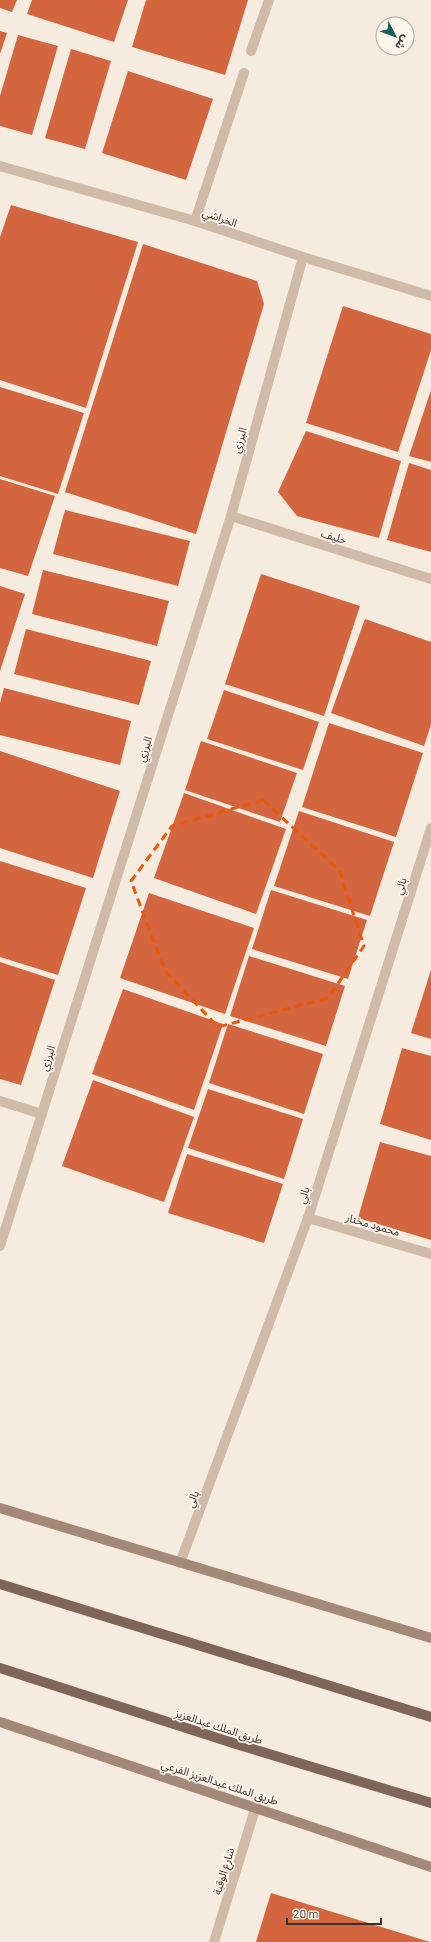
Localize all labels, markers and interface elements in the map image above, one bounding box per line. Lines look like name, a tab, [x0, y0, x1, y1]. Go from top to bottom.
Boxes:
north arrow	[375, 16, 415, 56]
text: ش	[392, 32, 413, 53]
street label: الخراشي	[200, 205, 239, 232]
street label: البرزي	[229, 426, 252, 455]
street label: حليف	[319, 526, 349, 547]
street label: البرزي	[134, 735, 158, 764]
street label: بالي	[391, 876, 412, 897]
street label: البرزي	[37, 1044, 61, 1073]
street label: بالي	[294, 1185, 315, 1206]
street label: محمود مختار	[343, 1210, 402, 1239]
street label: بالي	[183, 1489, 204, 1510]
street label: طريق الملك عبدالعزيز	[172, 1705, 264, 1747]
street label: طريق الملك عبدالعزيز الفرعي	[159, 1757, 280, 1810]
street label: شارع الوقبة	[210, 1846, 238, 1897]
scale bar	[287, 1900, 381, 1926]
text: 20 m	[293, 1906, 319, 1920]

